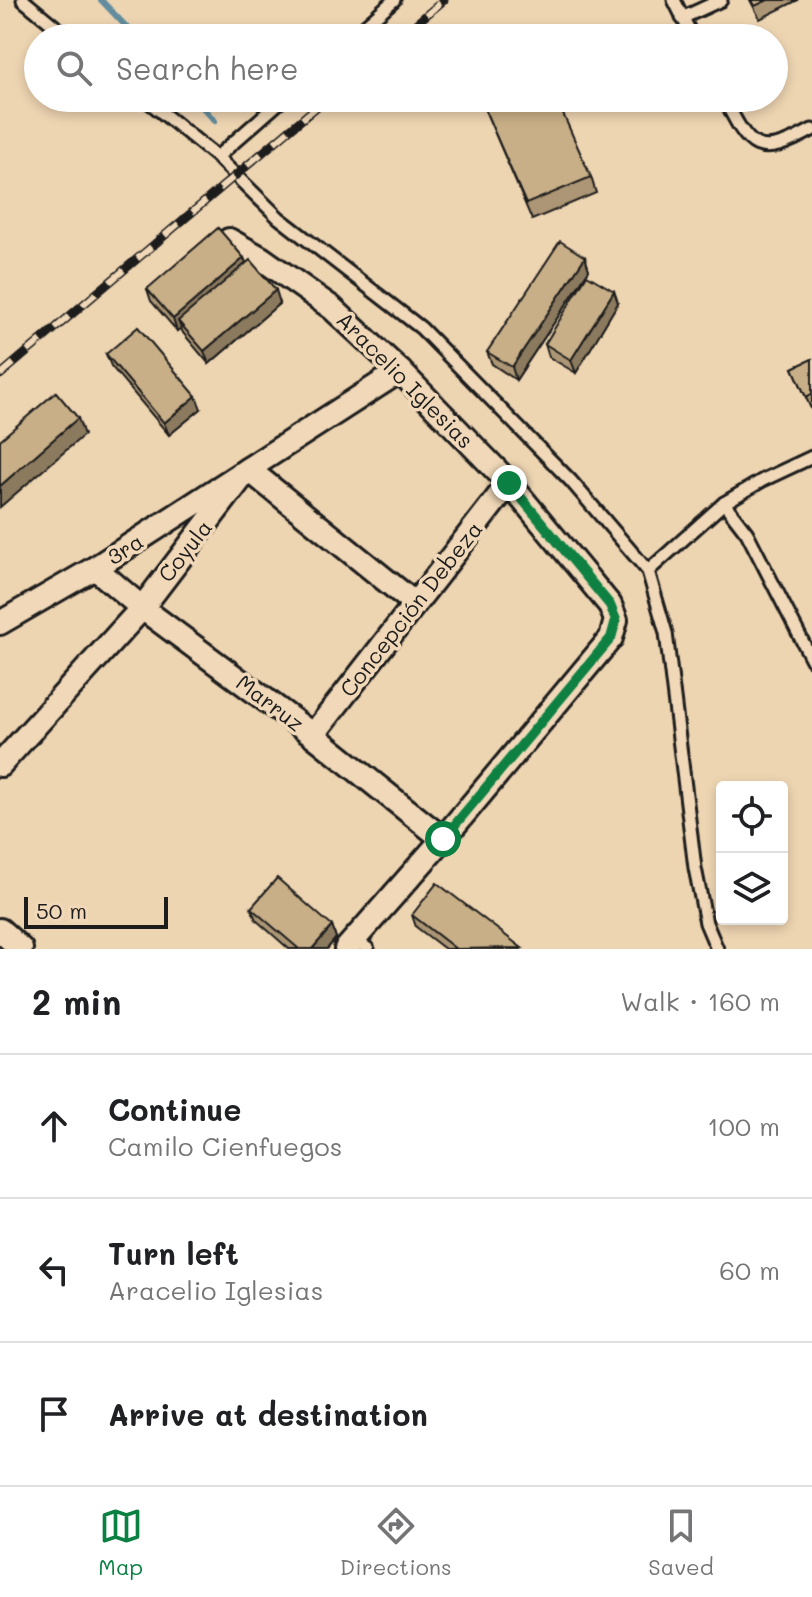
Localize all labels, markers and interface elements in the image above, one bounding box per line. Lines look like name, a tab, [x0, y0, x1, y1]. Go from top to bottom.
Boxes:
search box	[24, 24, 788, 112]
icon: search	[52, 46, 96, 90]
text: Search here	[116, 48, 299, 88]
street label: Aracelio Iglesias	[331, 305, 480, 454]
route end	[491, 465, 527, 501]
street label: Coyula	[151, 514, 218, 588]
street label: Concepción Debeza	[333, 515, 488, 702]
street label: 3ra	[101, 526, 148, 571]
street label: Marruz	[231, 668, 310, 738]
map controls	[716, 781, 788, 925]
button: locate	[716, 781, 788, 853]
route start	[425, 821, 461, 857]
button: layers	[716, 853, 788, 925]
scale bar	[24, 893, 168, 929]
text: 50 m	[36, 896, 87, 925]
text: 2 min	[32, 979, 121, 1024]
text: Walk · 160 m	[620, 984, 780, 1018]
text: Continue	[108, 1089, 241, 1129]
icon: ahead	[32, 1104, 76, 1148]
text: 100 m	[707, 1109, 780, 1143]
text: Camilo Cienfuegos	[108, 1129, 342, 1163]
text: Turn left	[108, 1233, 239, 1273]
icon: left	[32, 1248, 76, 1292]
text: 60 m	[719, 1253, 780, 1287]
text: Aracelio Iglesias	[108, 1273, 323, 1307]
icon: arrive	[32, 1392, 76, 1436]
text: Arrive at destination	[108, 1394, 428, 1434]
tab: Map	[98, 1504, 143, 1581]
tab: Directions	[340, 1504, 452, 1581]
tab: Saved	[648, 1504, 714, 1581]

